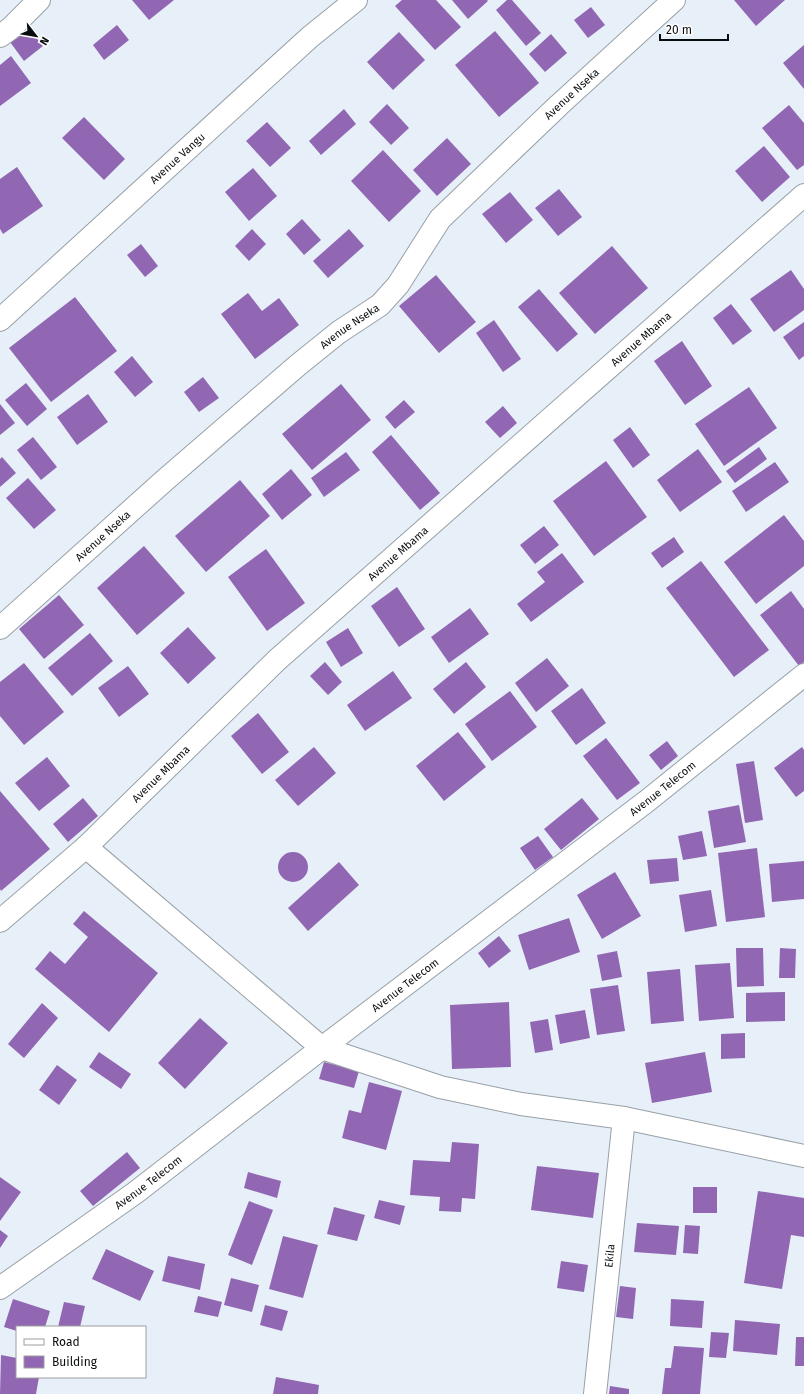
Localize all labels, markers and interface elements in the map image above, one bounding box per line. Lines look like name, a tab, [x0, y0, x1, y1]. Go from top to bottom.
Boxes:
north arrow	[16, 16, 56, 56]
scale bar	[660, 16, 728, 42]
text: 20 m	[666, 23, 692, 37]
text: N	[37, 34, 52, 47]
street label: Avenue Nseka	[542, 66, 602, 122]
street label: Avenue Vangu	[147, 130, 208, 187]
street label: Avenue Nseka	[317, 301, 382, 352]
street label: Avenue Mbama	[608, 309, 674, 369]
street label: Avenue Nseka	[73, 508, 133, 564]
street label: Avenue Mbama	[365, 524, 431, 584]
street label: Avenue Mbama	[129, 743, 193, 805]
street label: Avenue Telecom	[627, 759, 698, 819]
street label: Avenue Telecom	[369, 956, 441, 1015]
street label: Avenue Telecom	[112, 1153, 185, 1212]
street label: Ekila	[602, 1243, 618, 1268]
legend	[16, 1326, 146, 1378]
text: Road	[52, 1335, 80, 1349]
text: Building	[52, 1355, 98, 1369]

